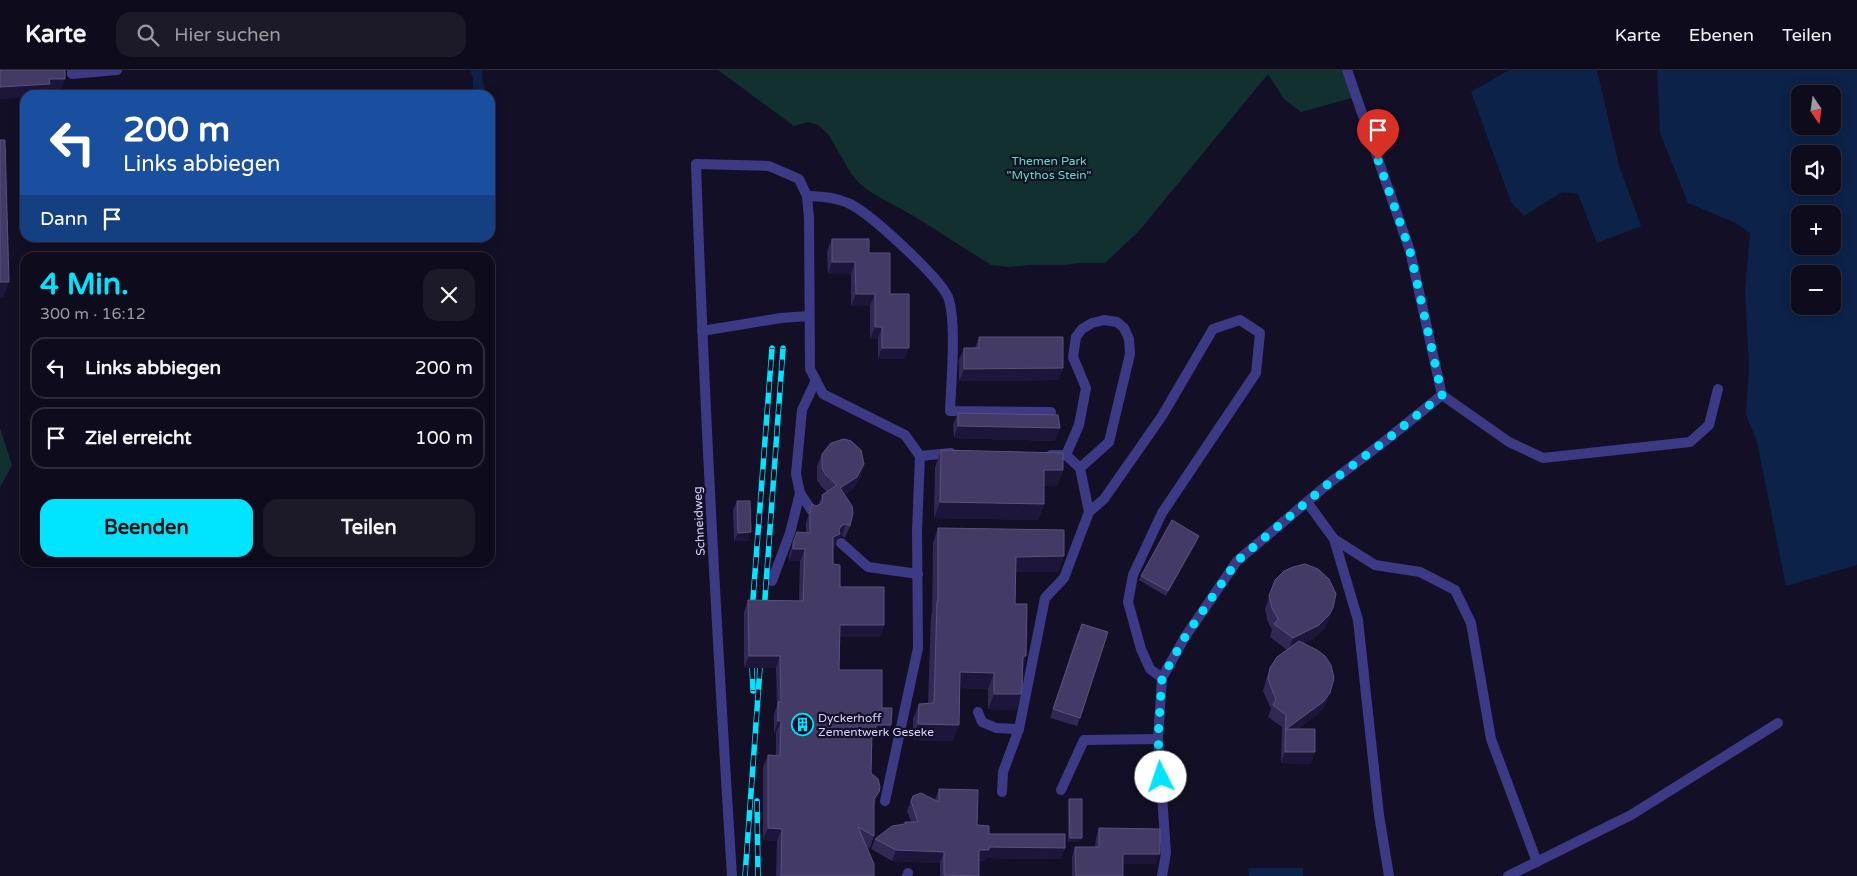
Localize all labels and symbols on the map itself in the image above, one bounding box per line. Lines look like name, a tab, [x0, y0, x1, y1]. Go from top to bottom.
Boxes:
north arrow	[1791, 85, 1841, 135]
pin	[1357, 109, 1399, 160]
park label: Themen Park "Mythos Stein"	[1007, 154, 1091, 182]
street label: Schneidweg	[690, 486, 708, 556]
place label: Dyckerhoff Zementwerk Geseke	[818, 711, 934, 739]
building icon: Dyckerhoff Zementwerk Geseke	[790, 713, 814, 737]
position arrow	[1134, 750, 1186, 802]

